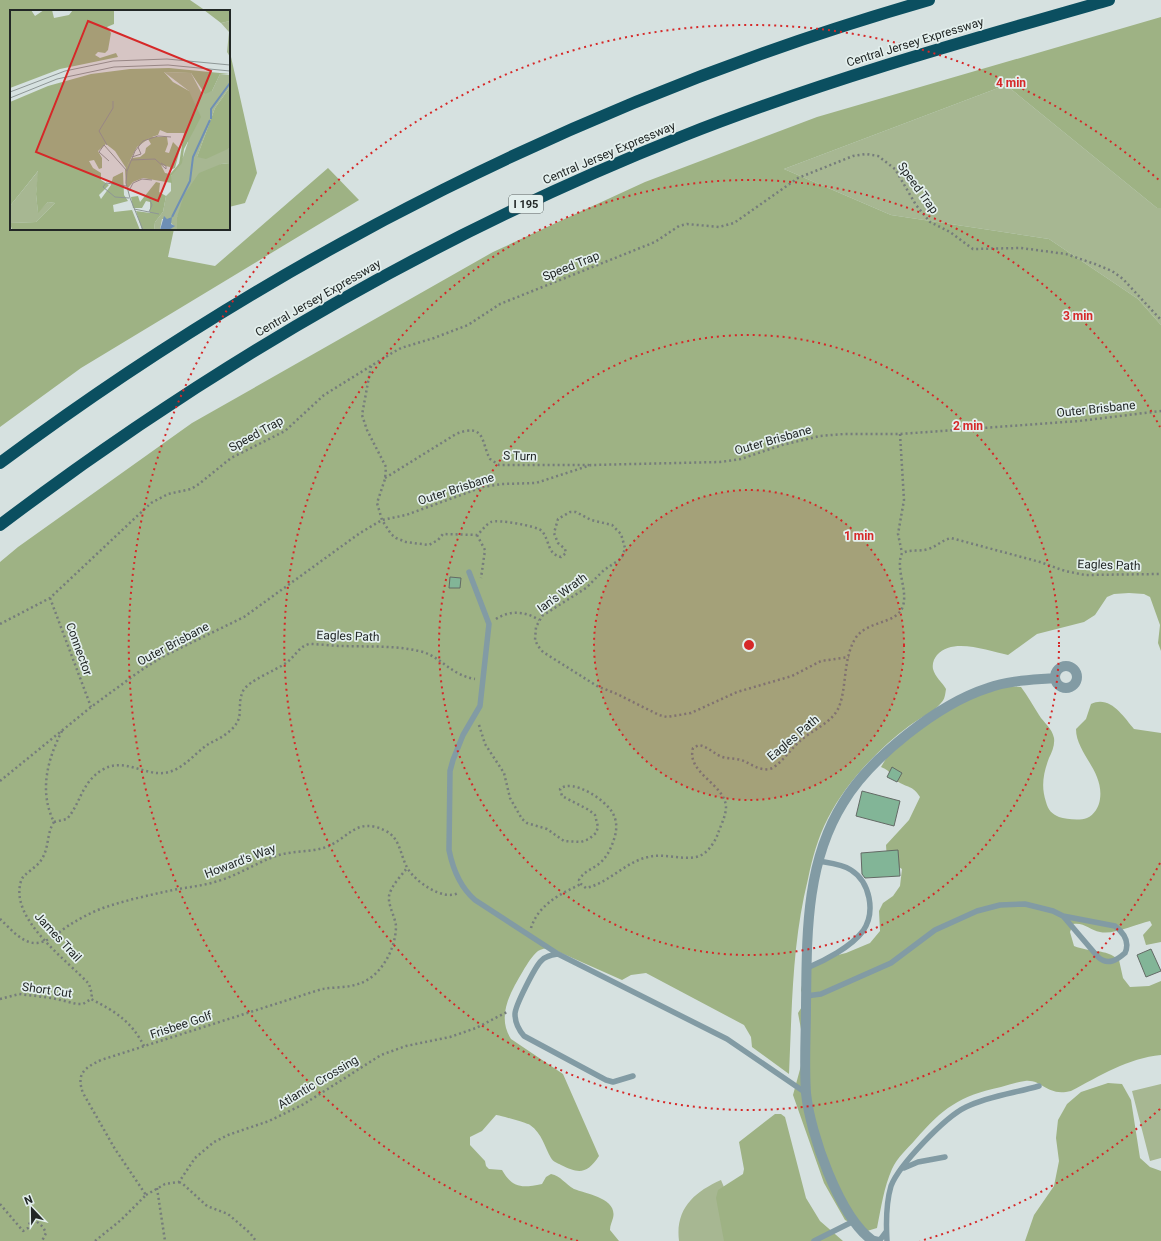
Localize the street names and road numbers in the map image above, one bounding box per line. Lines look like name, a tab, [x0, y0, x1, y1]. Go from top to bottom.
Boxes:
street label: Central Jersey Expressway	[845, 14, 985, 70]
street label: Central Jersey Expressway	[541, 119, 678, 187]
street label: Speed Trap	[895, 160, 941, 217]
road number: I 195	[509, 195, 543, 213]
street label: Speed Trap	[541, 248, 602, 284]
street label: Central Jersey Expressway	[253, 256, 383, 340]
street label: Outer Brisbane	[1056, 398, 1136, 420]
street label: Speed Trap	[226, 413, 286, 455]
street label: Outer Brisbane	[733, 422, 813, 458]
street label: S Turn	[503, 448, 537, 464]
street label: Outer Brisbane	[416, 470, 496, 508]
street label: Eagles Path	[1077, 557, 1141, 573]
street label: Ian's Wrath	[534, 570, 590, 616]
street label: Outer Brisbane	[135, 619, 211, 669]
street label: Connector	[63, 621, 95, 677]
street label: Eagles Path	[316, 628, 380, 644]
street label: Eagles Path	[764, 712, 822, 764]
street label: Howard's Way	[202, 841, 278, 881]
street label: James Trail	[32, 910, 84, 964]
street label: Short Cut	[21, 980, 73, 1000]
street label: Frisbee Golf	[148, 1008, 214, 1042]
street label: Atlantic Crossing	[275, 1053, 361, 1111]

